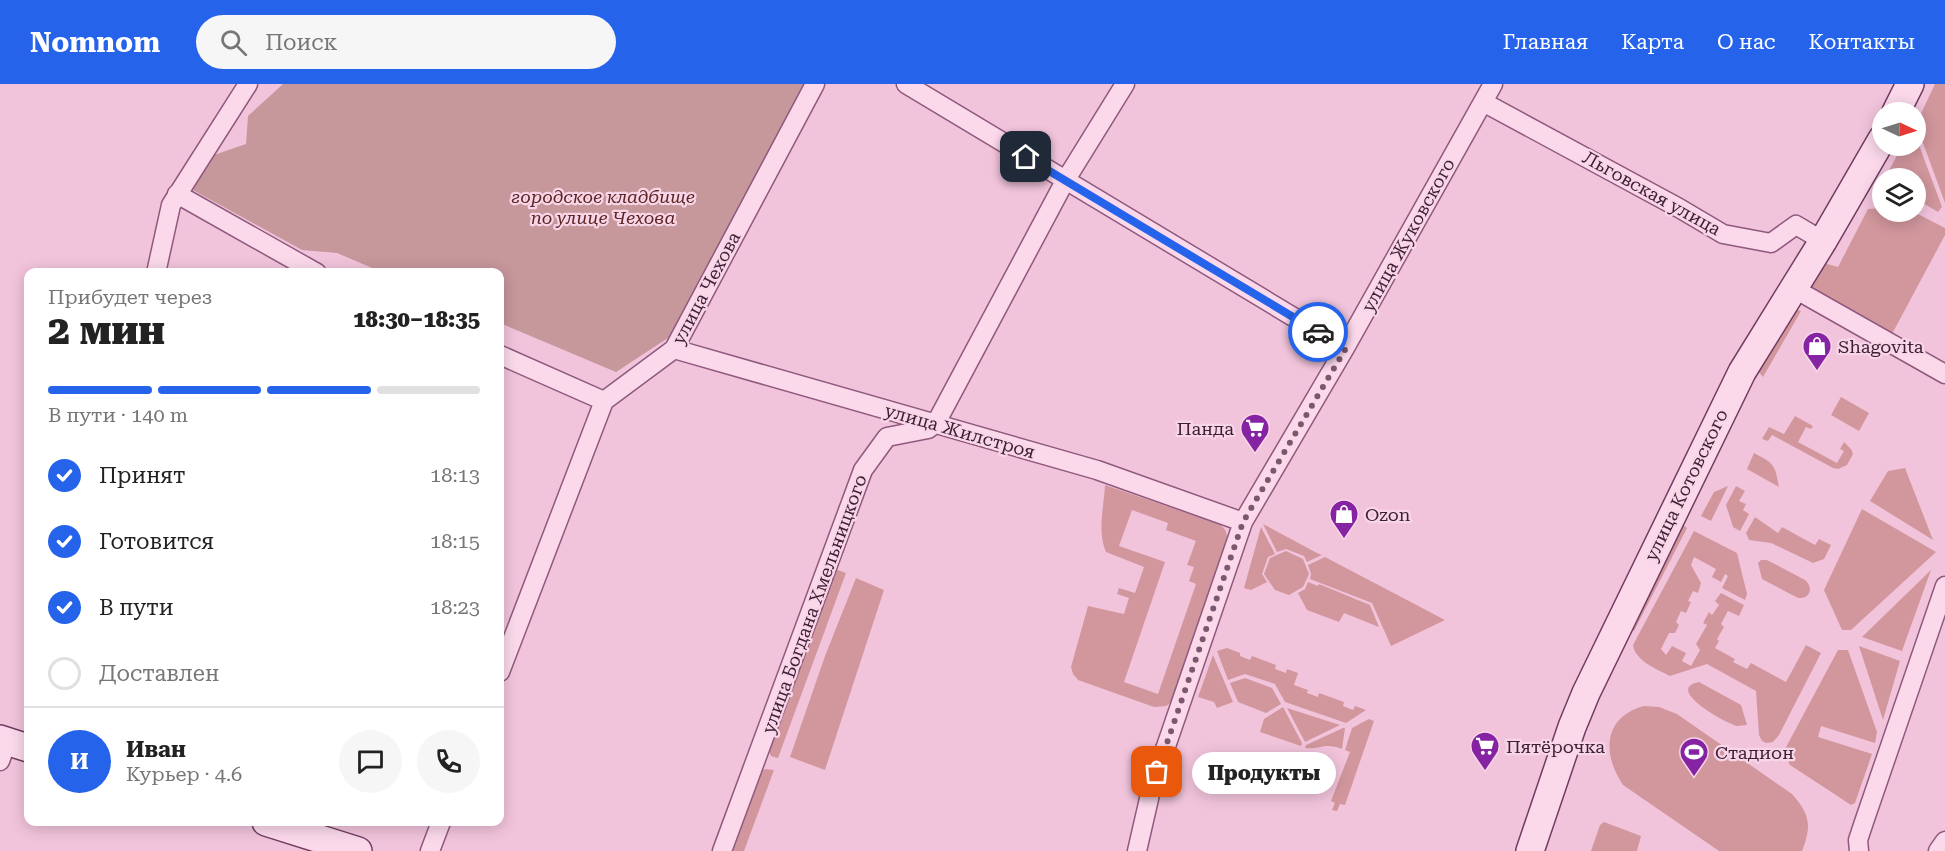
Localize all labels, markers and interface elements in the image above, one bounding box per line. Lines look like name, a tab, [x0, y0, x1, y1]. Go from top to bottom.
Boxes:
search box	[196, 15, 616, 69]
text: Nomnom	[30, 26, 160, 59]
icon: search	[217, 26, 250, 59]
text: Поиск	[265, 30, 338, 55]
text: Главная	[1503, 30, 1588, 54]
text: Карта	[1621, 30, 1684, 54]
text: О нас	[1717, 30, 1776, 54]
text: Контакты	[1809, 30, 1915, 54]
north arrow	[1872, 102, 1926, 156]
map controls	[1872, 102, 1926, 222]
pin	[1000, 131, 1051, 182]
icon: home	[1009, 140, 1042, 173]
street label: Льговская улица	[1579, 146, 1725, 240]
street label: улица Жуковского	[1357, 155, 1459, 315]
button: layers	[1872, 168, 1926, 222]
park label: городское кладбище по улице Чехова	[511, 186, 695, 228]
street label: улица Чехова	[668, 228, 745, 348]
text: Прибудет через	[48, 285, 212, 309]
courier	[1288, 302, 1348, 362]
text: 18:30–18:35	[353, 307, 480, 332]
text: 2 мин	[48, 308, 165, 354]
icon: car	[1302, 316, 1335, 349]
shop icon: Shagovita	[1801, 330, 1833, 372]
place label: Shagovita	[1838, 336, 1924, 357]
street label: улица Жилстроя	[882, 400, 1038, 462]
text: В пути · 140 m	[48, 403, 188, 427]
street label: улица Котовского	[1640, 406, 1732, 564]
supermarket icon: Панда	[1239, 412, 1271, 454]
place label: Панда	[1177, 418, 1234, 439]
icon: check	[48, 459, 81, 492]
text: Принят	[99, 463, 186, 488]
text: 18:13	[430, 463, 480, 487]
street label: улица Богдана Хмельницкого	[757, 472, 871, 736]
shop icon: Ozon	[1328, 498, 1360, 540]
place label: Ozon	[1365, 504, 1411, 525]
icon: check	[48, 525, 81, 558]
text: Готовится	[99, 529, 214, 554]
text: 18:15	[430, 529, 480, 553]
icon: check	[48, 591, 81, 624]
text: В пути	[99, 595, 174, 620]
text: 18:23	[430, 595, 480, 619]
text: Доставлен	[99, 661, 219, 686]
button: chat	[339, 730, 402, 793]
button: phone	[417, 730, 480, 793]
supermarket icon: Пятёрочка	[1469, 730, 1501, 772]
place label: Пятёрочка	[1506, 736, 1605, 757]
sports icon: Стадион	[1678, 736, 1710, 778]
text: Иван	[126, 737, 186, 762]
place label: Стадион	[1715, 742, 1794, 763]
pin	[1131, 746, 1182, 797]
text: И	[70, 749, 89, 774]
callout: Продукты	[1193, 751, 1337, 793]
icon: bag	[1140, 755, 1173, 788]
text: Продукты	[1208, 761, 1320, 785]
text: Курьер · 4.6	[126, 762, 242, 786]

